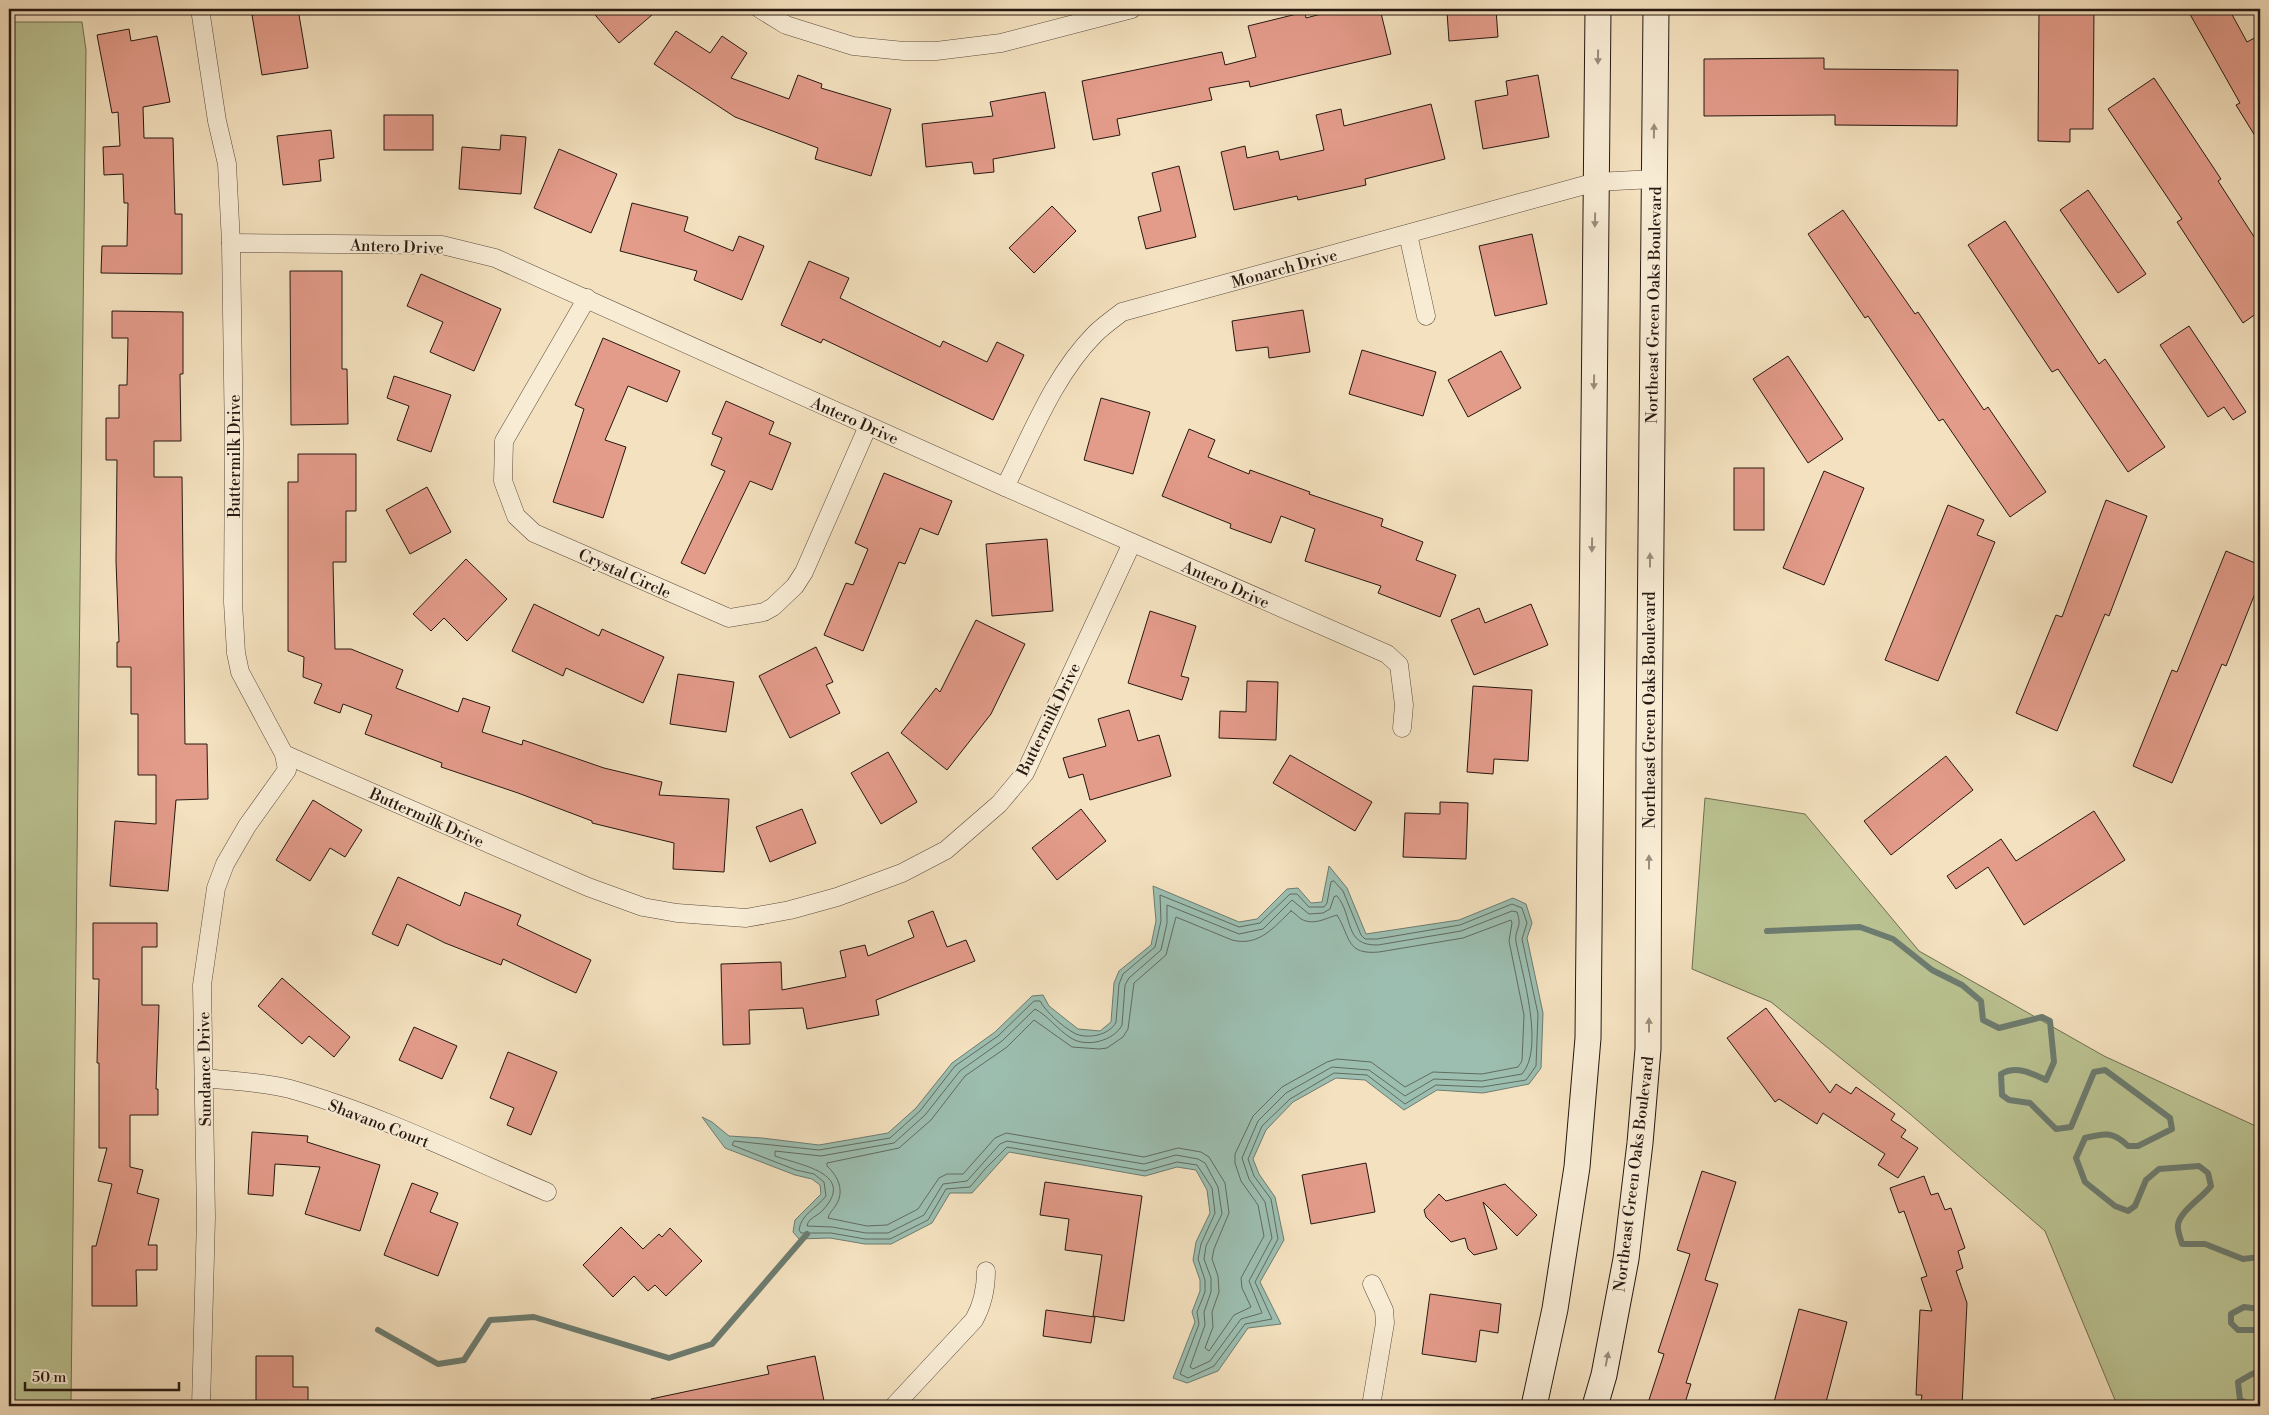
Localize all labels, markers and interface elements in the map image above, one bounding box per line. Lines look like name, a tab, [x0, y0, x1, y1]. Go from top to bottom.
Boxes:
one-way arrow	[1594, 50, 1602, 66]
one-way arrow	[1651, 122, 1659, 138]
street label: Northeast Green Oaks Boulevard	[1642, 186, 1666, 424]
one-way arrow	[1591, 212, 1599, 228]
street label: Antero Drive	[349, 235, 444, 259]
street label: Monarch Drive	[1229, 245, 1339, 293]
one-way arrow	[1590, 375, 1598, 391]
street label: Antero Drive	[807, 392, 902, 449]
street label: Buttermilk Drive	[225, 394, 245, 519]
one-way arrow	[1588, 537, 1596, 553]
street label: Crystal Circle	[575, 545, 674, 603]
one-way arrow	[1646, 551, 1654, 567]
street label: Antero Drive	[1178, 556, 1273, 613]
street label: Northeast Green Oaks Boulevard	[1640, 591, 1660, 829]
street label: Buttermilk Drive	[1012, 660, 1085, 780]
street label: Buttermilk Drive	[365, 783, 487, 852]
one-way arrow	[1645, 854, 1653, 870]
street label: Sundance Drive	[194, 1011, 216, 1127]
one-way arrow	[1645, 1016, 1653, 1032]
street label: Northeast Green Oaks Boulevard	[1610, 1055, 1658, 1293]
street label: Shavano Court	[325, 1095, 432, 1152]
one-way arrow	[1603, 1351, 1611, 1367]
scale bar	[25, 1360, 179, 1392]
text: 50 m	[32, 1368, 66, 1387]

